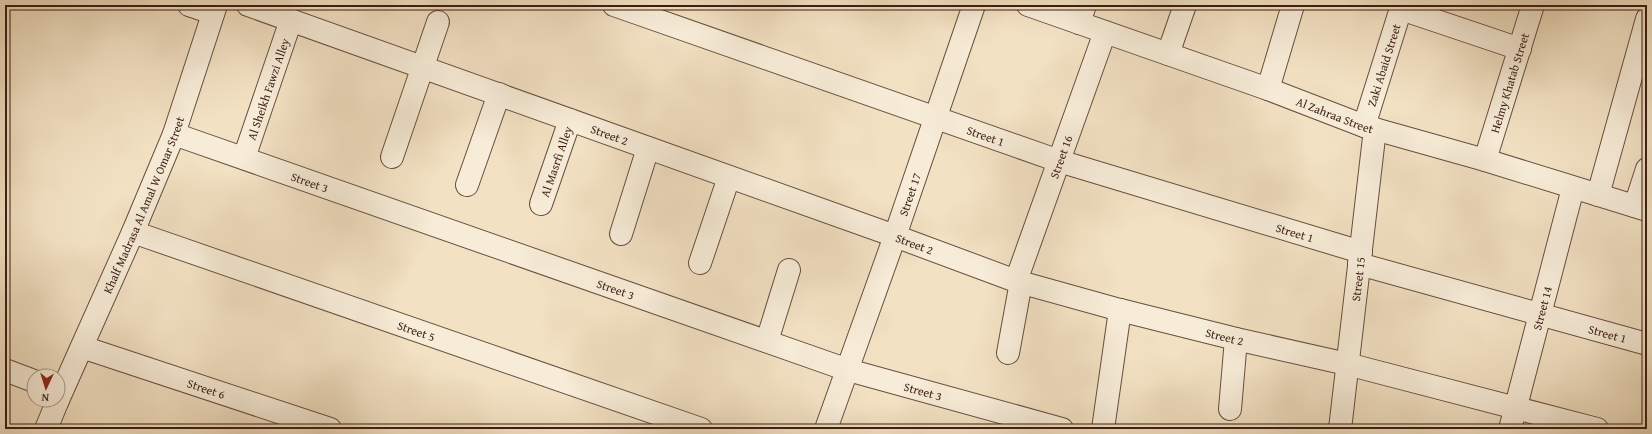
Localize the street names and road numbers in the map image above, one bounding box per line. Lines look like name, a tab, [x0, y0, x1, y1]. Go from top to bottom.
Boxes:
street label: Zaki Abaid Street	[1362, 21, 1404, 109]
street label: Helmy Khatab Street	[1485, 30, 1533, 135]
street label: Al Sheikh Fawzi Alley	[242, 36, 293, 142]
street label: Al Zahraa Street	[1294, 92, 1376, 137]
street label: Khalf Madrasa Al Amal W Omar Street	[98, 113, 188, 296]
street label: Street 2	[588, 120, 631, 149]
street label: Street 1	[965, 121, 1007, 150]
street label: Al Masrfi Alley	[536, 124, 576, 199]
street label: Street 16	[1045, 133, 1076, 181]
street label: Street 3	[289, 167, 331, 196]
street label: Street 17	[894, 170, 925, 218]
street label: Street 1	[1274, 218, 1316, 246]
street label: Street 2	[894, 229, 936, 258]
street label: Street 15	[1346, 256, 1369, 302]
street label: Street 3	[595, 274, 637, 303]
street label: Street 14	[1528, 284, 1556, 332]
street label: Street 5	[395, 316, 438, 345]
street label: Street 1	[1587, 320, 1629, 346]
street label: Street 2	[1204, 323, 1246, 349]
street label: Street 6	[185, 374, 228, 402]
street label: Street 3	[902, 377, 944, 404]

